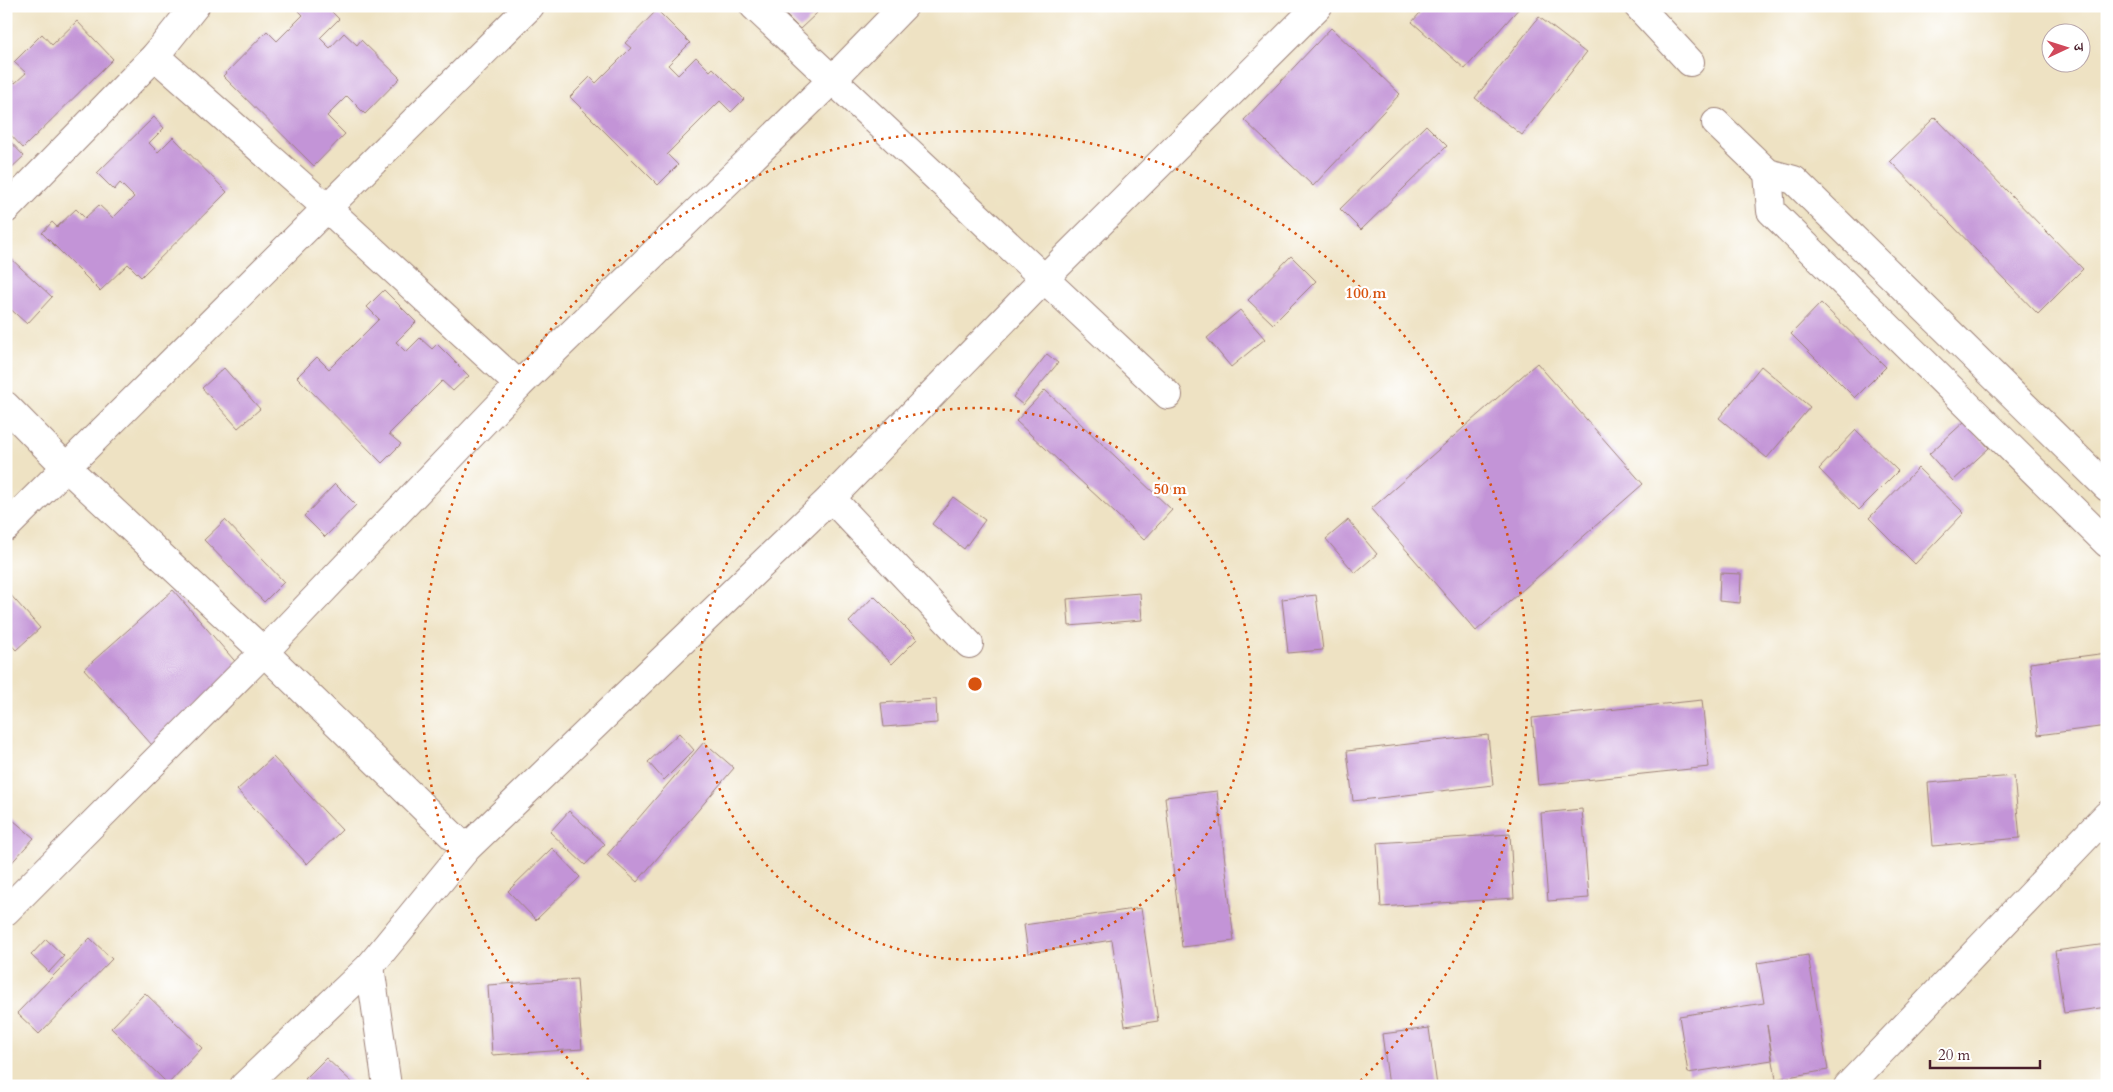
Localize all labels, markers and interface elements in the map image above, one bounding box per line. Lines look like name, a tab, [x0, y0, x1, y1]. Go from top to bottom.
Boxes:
north arrow	[2040, 22, 2090, 72]
text: उ	[2069, 42, 2088, 52]
text: 100 m	[1346, 283, 1387, 303]
text: 50 m	[1153, 479, 1187, 499]
centre of rings	[966, 675, 984, 693]
scale bar	[1930, 1037, 2040, 1069]
text: 20 m	[1938, 1045, 1970, 1065]

